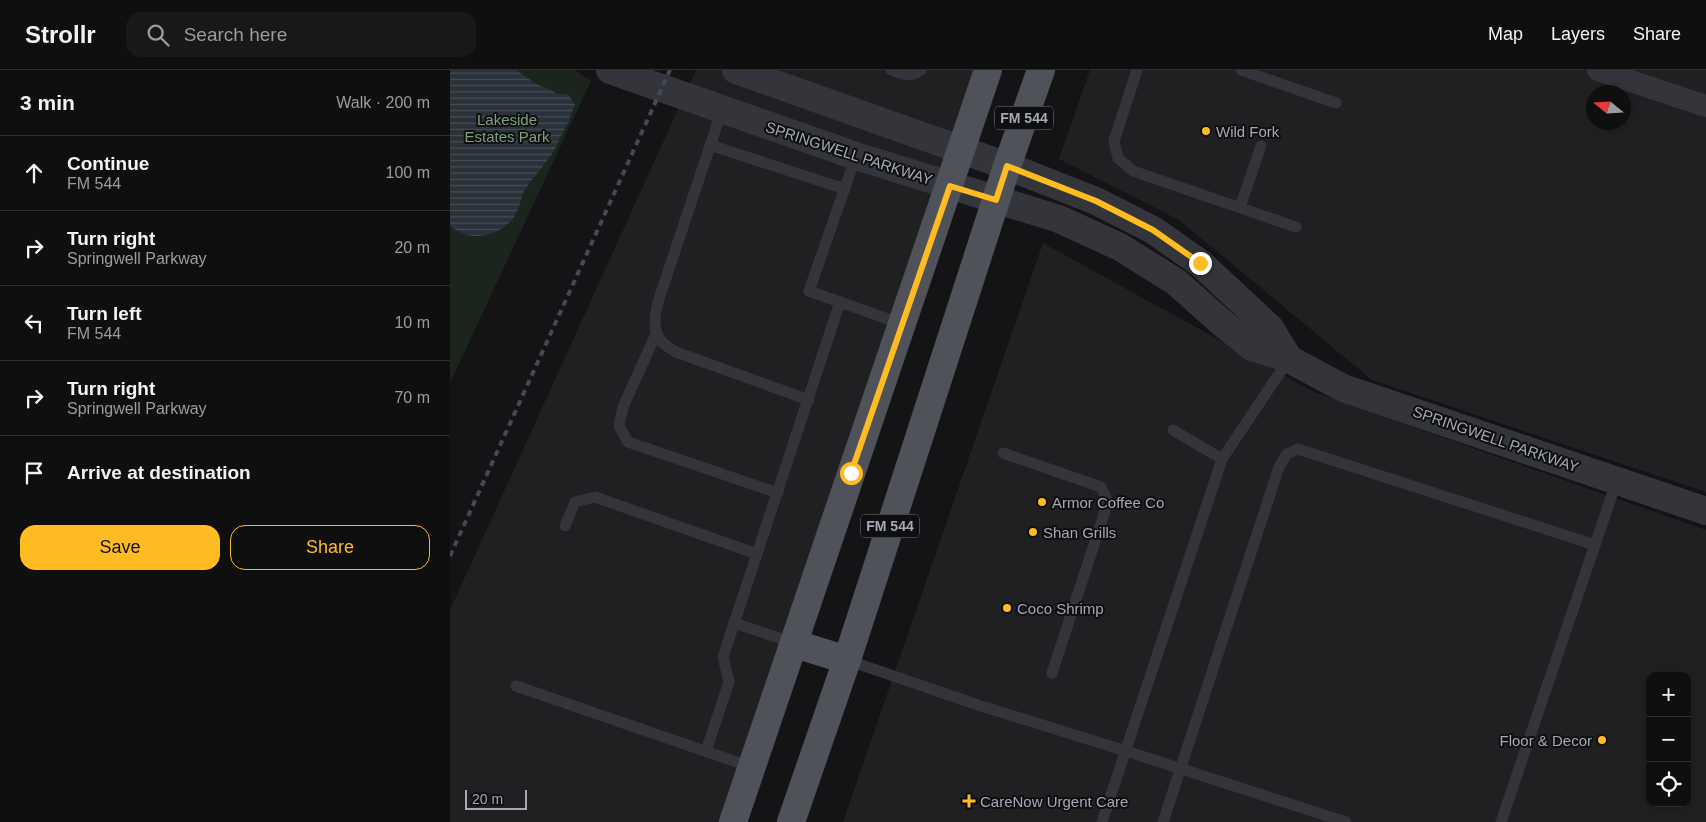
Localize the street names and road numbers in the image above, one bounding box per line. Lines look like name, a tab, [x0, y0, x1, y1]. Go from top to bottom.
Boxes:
road number: FM 544	[995, 106, 1053, 129]
street label: SPRINGWELL PARKWAY	[764, 118, 934, 188]
street label: SPRINGWELL PARKWAY	[1411, 403, 1581, 475]
road number: FM 544	[861, 514, 919, 538]

